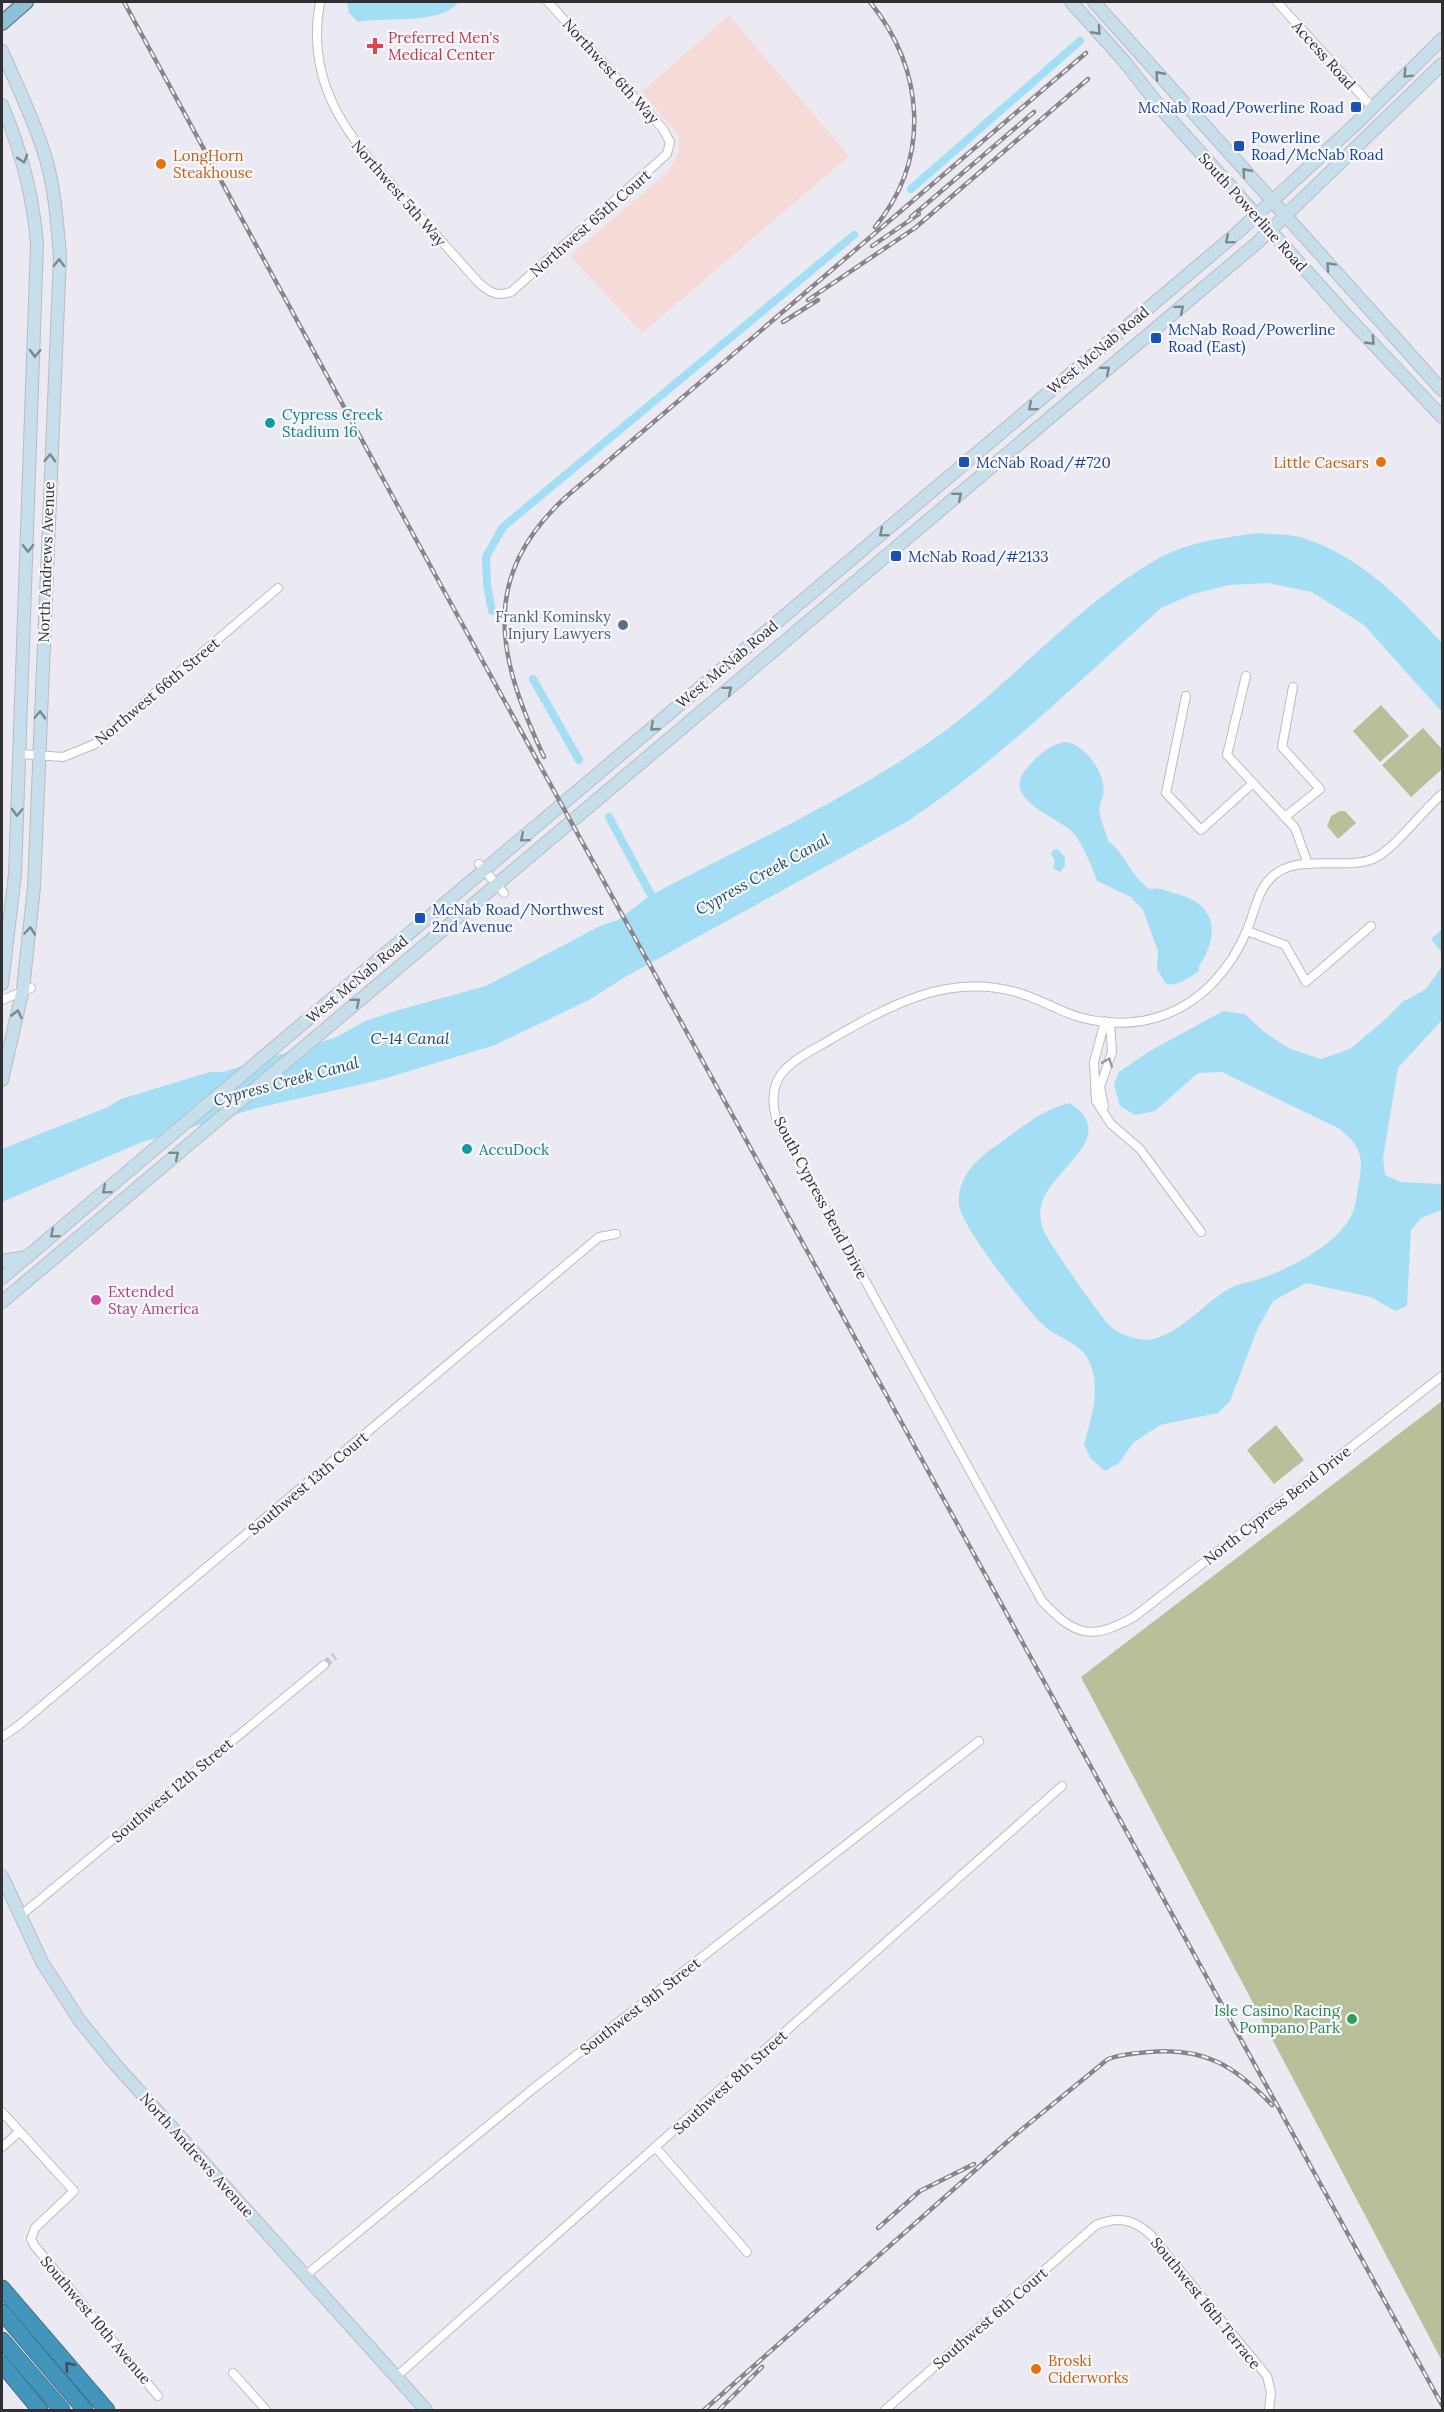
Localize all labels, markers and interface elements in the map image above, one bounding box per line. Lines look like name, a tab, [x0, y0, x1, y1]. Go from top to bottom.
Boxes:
street label: Northwest 6th Way	[559, 14, 663, 128]
street label: Access Road	[1288, 16, 1360, 93]
one-way arrow	[1090, 24, 1101, 35]
place label: Preferred Men's Medical Center	[388, 28, 499, 64]
marker: Preferred Men's Medical Center	[366, 37, 384, 55]
one-way arrow	[1403, 67, 1413, 78]
one-way arrow	[1155, 71, 1166, 81]
place label: McNab Road/Powerline Road	[1138, 98, 1344, 118]
marker: McNab Road/Powerline Road	[1349, 100, 1363, 114]
place label: Powerline Road/McNab Road	[1251, 128, 1384, 165]
street label: Northwest 5th Way	[348, 136, 450, 250]
marker: Powerline Road/McNab Road	[1232, 139, 1246, 153]
place label: LongHorn Steakhouse	[173, 146, 253, 182]
street label: South Powerline Road	[1195, 149, 1311, 275]
one-way arrow	[15, 153, 28, 164]
marker: LongHorn Steakhouse	[154, 157, 168, 171]
street label: Northwest 65th Court	[526, 165, 655, 281]
one-way arrow	[1242, 168, 1253, 178]
one-way arrow	[1225, 233, 1236, 244]
one-way arrow	[53, 258, 66, 267]
one-way arrow	[1326, 262, 1337, 273]
street label: West McNab Road	[1043, 302, 1153, 398]
one-way arrow	[1173, 305, 1184, 316]
place label: McNab Road/Powerline Road (East)	[1168, 320, 1335, 357]
marker: McNab Road/Powerline Road (East)	[1149, 331, 1163, 345]
one-way arrow	[1364, 334, 1375, 344]
one-way arrow	[28, 348, 41, 357]
one-way arrow	[1099, 367, 1110, 378]
one-way arrow	[1028, 399, 1039, 410]
place label: Cypress Creek Stadium 16	[282, 405, 383, 441]
marker: Cypress Creek Stadium 16	[263, 416, 277, 430]
one-way arrow	[43, 453, 56, 462]
place label: McNab Road/#720	[976, 453, 1111, 473]
place label: Little Caesars	[1273, 453, 1369, 472]
marker: McNab Road/#720	[957, 455, 971, 469]
marker: Little Caesars	[1374, 455, 1388, 469]
street label: North Andrews Avenue	[34, 481, 58, 643]
one-way arrow	[951, 493, 962, 504]
one-way arrow	[879, 525, 890, 536]
one-way arrow	[22, 543, 34, 552]
place label: McNab Road/#2133	[908, 547, 1049, 567]
marker: McNab Road/#2133	[889, 549, 903, 563]
place label: Frankl Kominsky Injury Lawyers	[495, 607, 611, 643]
street label: West McNab Road	[672, 616, 782, 712]
marker: Frankl Kominsky Injury Lawyers	[616, 618, 630, 632]
street label: Northwest 66th Street	[91, 633, 223, 749]
one-way arrow	[722, 686, 733, 697]
one-way arrow	[34, 711, 47, 720]
one-way arrow	[650, 719, 661, 730]
one-way arrow	[11, 808, 24, 817]
water label: Cypress Creek Canal	[692, 829, 833, 919]
one-way arrow	[520, 831, 531, 842]
place label: McNab Road/Northwest 2nd Avenue	[432, 900, 604, 936]
marker: McNab Road/Northwest 2nd Avenue	[413, 911, 427, 925]
one-way arrow	[23, 927, 36, 936]
street label: West McNab Road	[302, 931, 412, 1027]
one-way arrow	[349, 998, 360, 1009]
one-way arrow	[9, 1009, 22, 1019]
water label: C-14 Canal	[370, 1028, 450, 1048]
water label: Cypress Creek Canal	[211, 1052, 361, 1110]
one-way arrow	[1101, 1058, 1113, 1069]
street label: South Cypress Bend Drive	[770, 1113, 872, 1283]
place label: AccuDock	[478, 1140, 549, 1159]
marker: AccuDock	[460, 1142, 474, 1156]
one-way arrow	[168, 1151, 179, 1162]
one-way arrow	[102, 1183, 113, 1194]
one-way arrow	[50, 1227, 61, 1238]
place label: Extended Stay America	[108, 1282, 199, 1318]
marker: Extended Stay America	[89, 1293, 103, 1307]
street label: Southwest 13th Court	[244, 1427, 372, 1539]
street label: North Cypress Bend Drive	[1199, 1441, 1355, 1569]
street label: Southwest 12th Street	[108, 1734, 237, 1846]
street label: Southwest 9th Street	[576, 1953, 704, 2059]
place label: Isle Casino Racing Pompano Park	[1214, 2001, 1341, 2037]
marker: Isle Casino Racing Pompano Park	[1345, 2012, 1359, 2026]
street label: Southwest 8th Street	[669, 2026, 791, 2138]
street label: North Andrews Avenue	[136, 2089, 258, 2221]
street label: Southwest 16th Terrace	[1147, 2233, 1265, 2373]
street label: Southwest 10th Avenue	[37, 2252, 155, 2388]
street label: Southwest 6th Court	[929, 2263, 1051, 2373]
place label: Broski Ciderworks	[1048, 2351, 1129, 2387]
one-way arrow	[65, 2362, 76, 2373]
marker: Broski Ciderworks	[1029, 2362, 1043, 2376]

